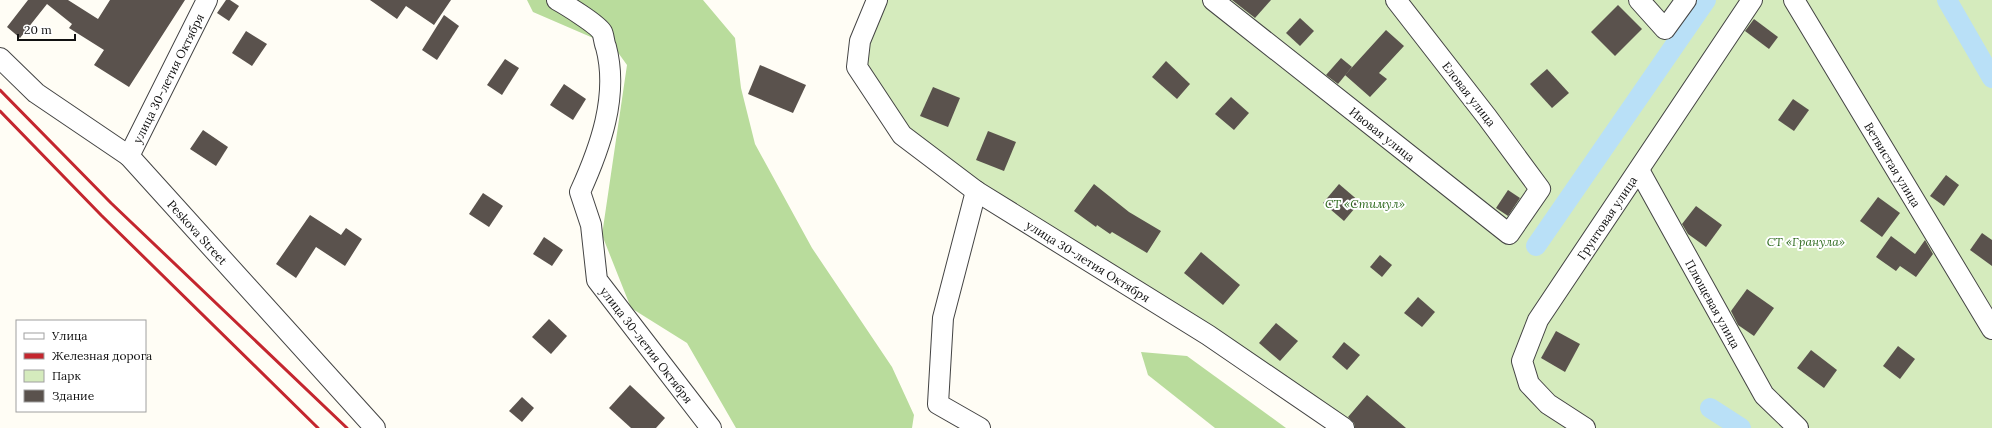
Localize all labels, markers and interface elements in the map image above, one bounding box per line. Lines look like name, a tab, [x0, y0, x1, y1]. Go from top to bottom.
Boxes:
street label: улица 30-летия Октября	[129, 11, 207, 146]
scale bar	[18, 16, 75, 42]
text: 20 m	[24, 22, 52, 37]
street label: Еловая улица	[1439, 59, 1499, 129]
street label: Ивовая улица	[1347, 103, 1418, 164]
street label: Ветвистая улица	[1862, 119, 1924, 210]
street label: Грунтовая улица	[1573, 173, 1640, 262]
park label: СТ «Стимул»	[1325, 196, 1405, 211]
street label: Peskova Street	[165, 197, 231, 268]
street label: улица 30-летия Октября	[1023, 217, 1153, 305]
park label: СТ «Гранула»	[1767, 234, 1845, 249]
street label: Плющевая улица	[1683, 257, 1744, 351]
street label: улица 30-летия Октября	[597, 283, 696, 406]
legend	[16, 320, 146, 412]
text: Улица	[51, 328, 88, 343]
text: Железная дорога	[52, 348, 152, 363]
text: Парк	[52, 368, 81, 383]
text: Здание	[52, 388, 95, 403]

